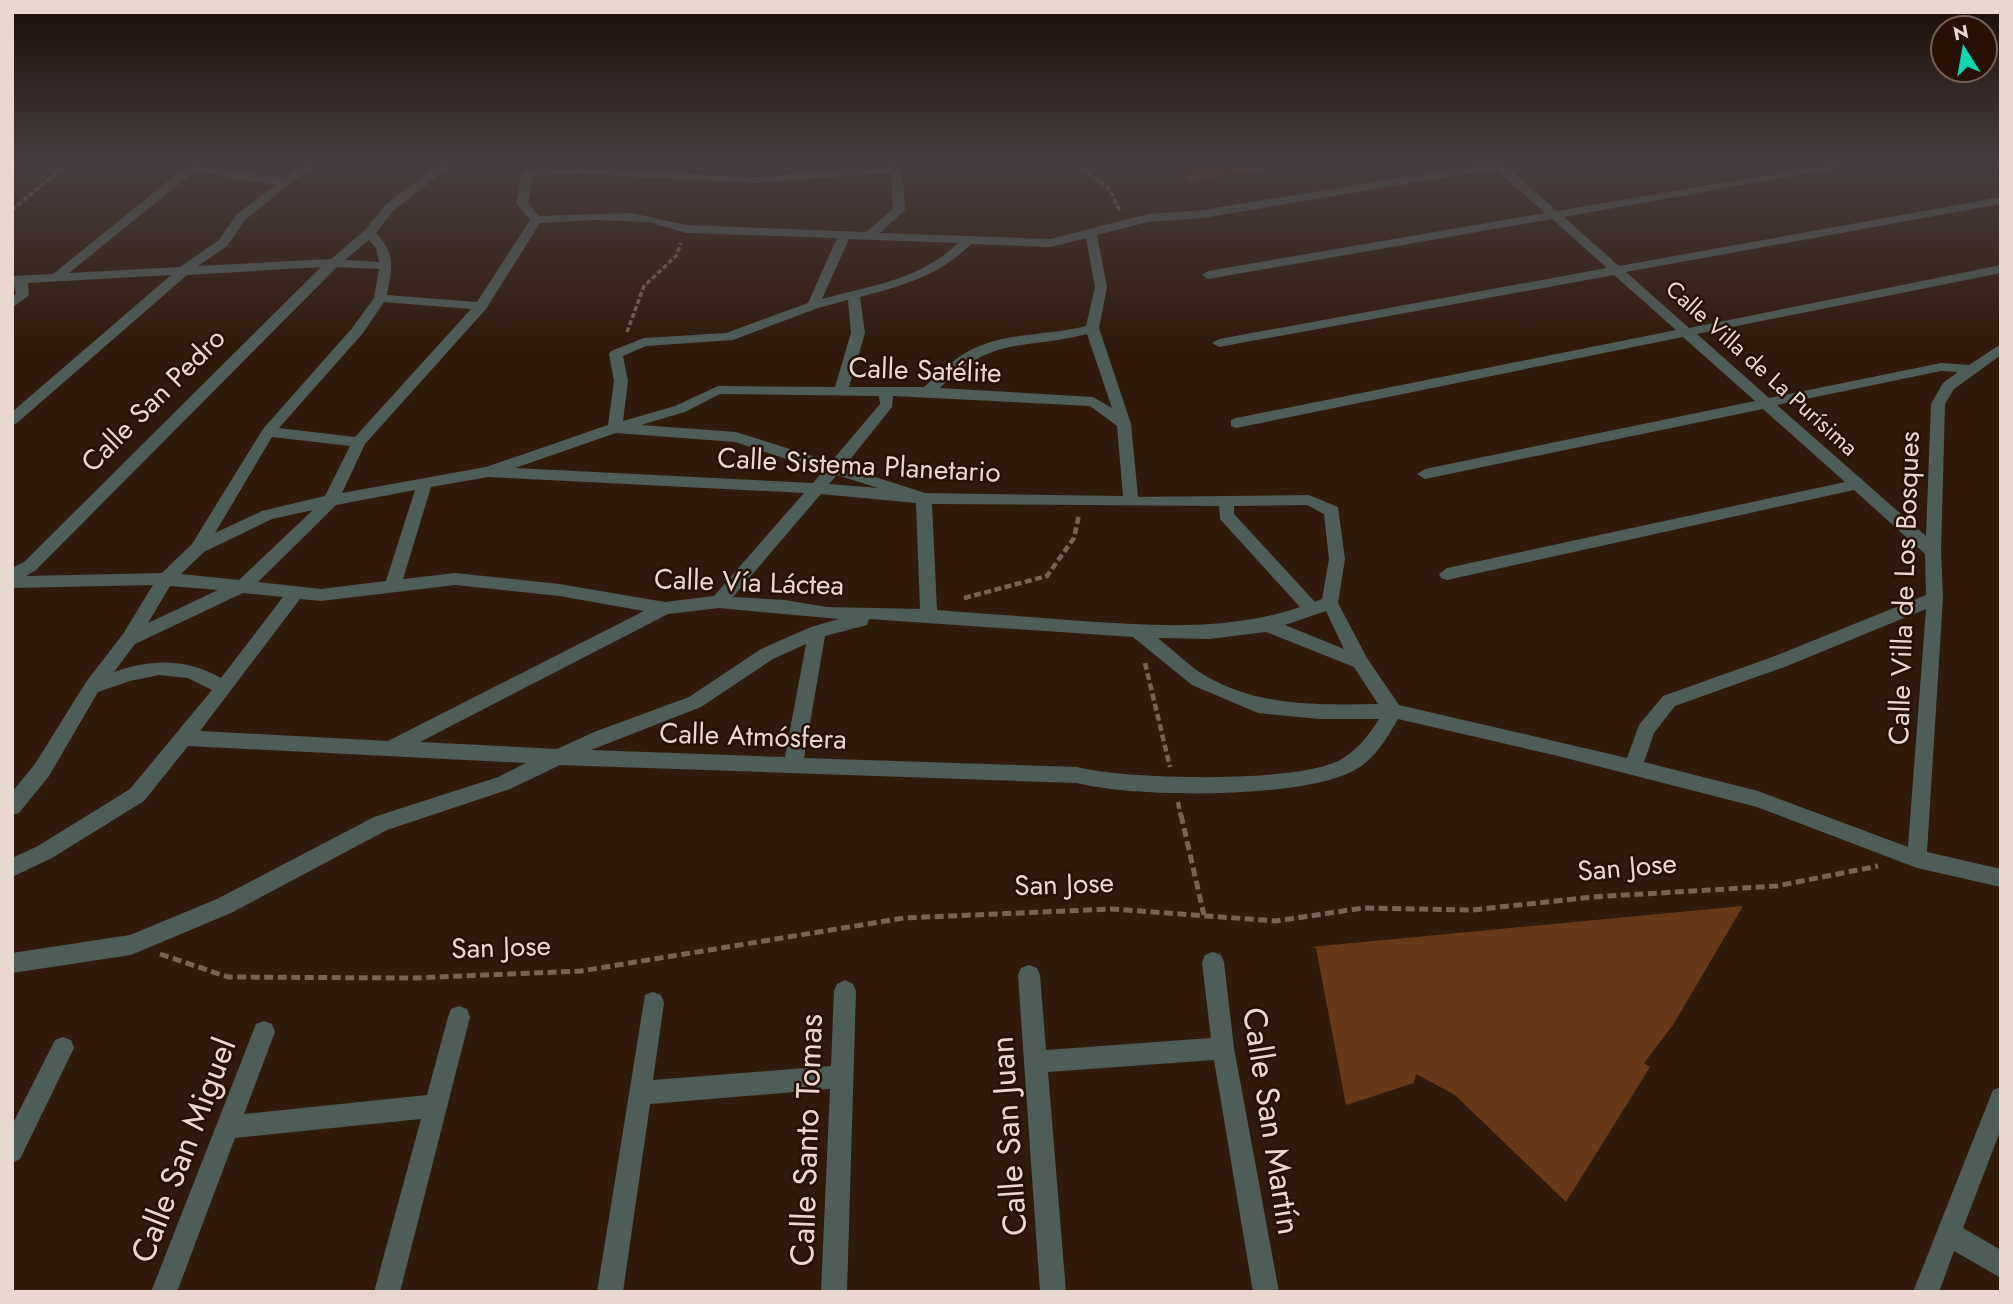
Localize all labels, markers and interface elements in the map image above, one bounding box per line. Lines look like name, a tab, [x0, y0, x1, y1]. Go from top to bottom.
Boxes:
north arrow	[1929, 14, 1999, 84]
text: N	[1951, 18, 1971, 47]
street label: Calle Villa de La Purísima	[1658, 272, 1866, 464]
street label: Calle San Pedro	[71, 318, 235, 482]
street label: Calle Satélite	[848, 347, 1002, 393]
street label: Calle Villa de Los Bosques	[1878, 430, 1930, 746]
street label: Calle Sistema Planetario	[716, 437, 1002, 493]
street label: Calle Vía Láctea	[653, 558, 845, 606]
street label: Calle Atmósfera	[659, 712, 847, 760]
street label: San Jose	[1576, 842, 1678, 892]
street label: San Jose	[1014, 862, 1114, 906]
street label: San Jose	[451, 925, 551, 969]
street label: Calle San Martín	[1231, 1004, 1313, 1238]
street label: Calle Santo Tomas	[778, 1013, 834, 1267]
street label: Calle San Miguel	[118, 1031, 248, 1269]
street label: Calle San Juan	[978, 1035, 1038, 1237]

